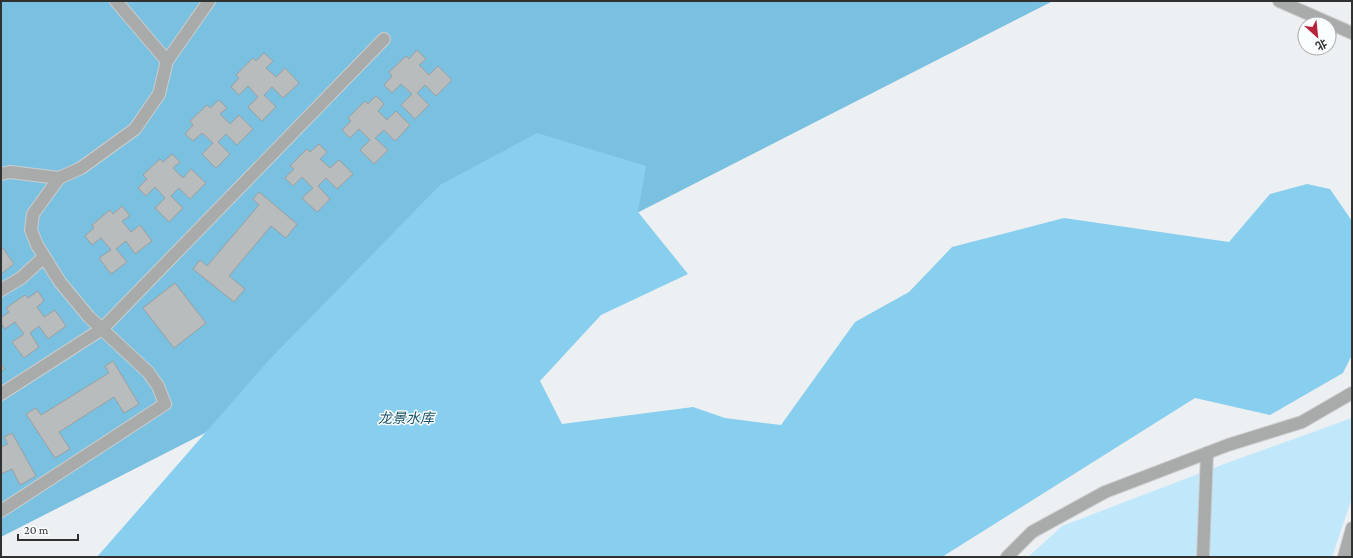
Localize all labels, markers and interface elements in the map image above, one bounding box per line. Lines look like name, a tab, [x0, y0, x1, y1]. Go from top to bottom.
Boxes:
north arrow	[1297, 16, 1337, 56]
text: 北	[1314, 37, 1329, 53]
water label: 龙景水库	[378, 410, 436, 426]
scale bar	[18, 516, 78, 542]
text: 20 m	[24, 523, 49, 537]

